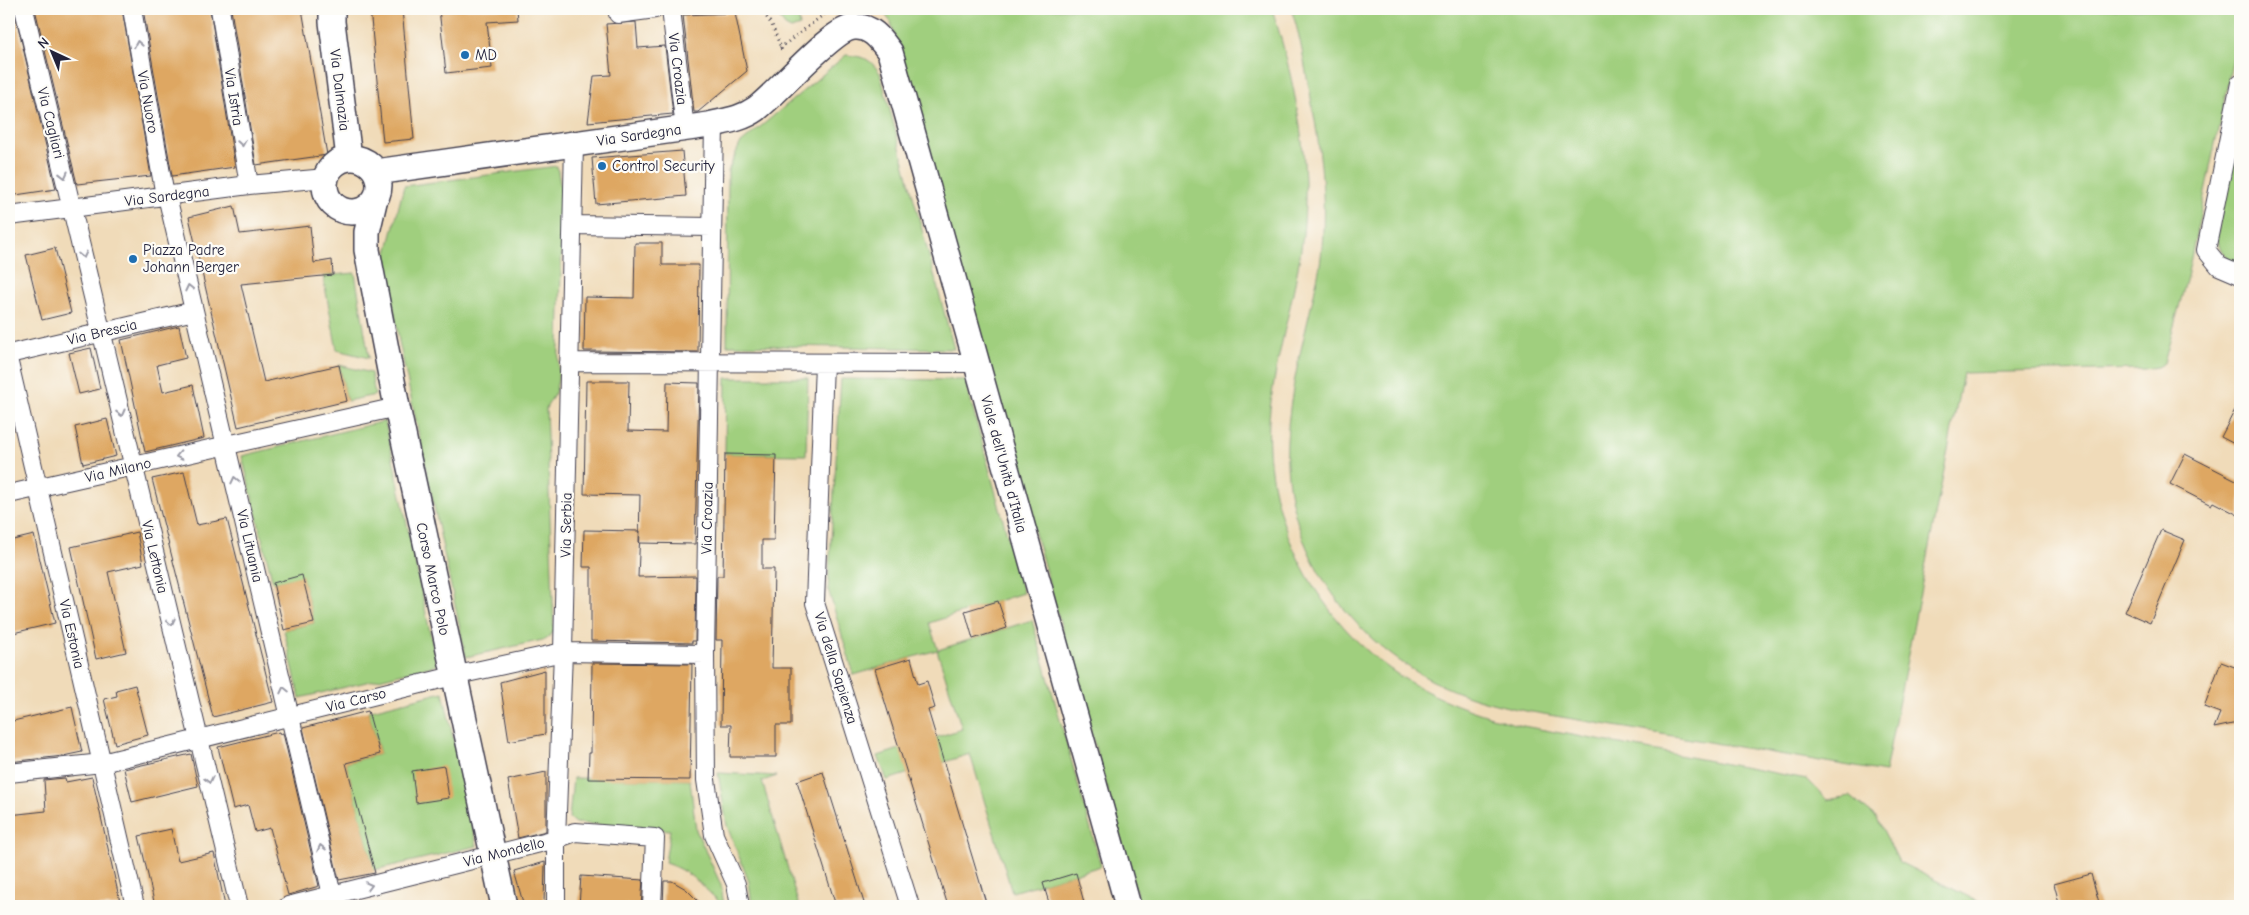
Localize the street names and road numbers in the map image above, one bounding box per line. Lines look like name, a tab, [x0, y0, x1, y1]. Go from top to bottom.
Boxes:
street label: Via Croazia	[665, 32, 691, 106]
street label: Via Dalmazia	[326, 48, 354, 132]
street label: Via Istria	[221, 67, 247, 127]
street label: Via Nuoro	[134, 69, 162, 135]
street label: Via Cagliari	[33, 85, 69, 161]
street label: Via Sardegna	[596, 120, 682, 150]
street label: Via Sardegna	[124, 182, 210, 210]
street label: Via Brescia	[65, 315, 139, 349]
street label: Viale dell'Unità d'Italia	[977, 393, 1031, 535]
street label: Via Milano	[83, 454, 153, 486]
street label: Via Croazia	[697, 482, 717, 554]
street label: Via Serbia	[556, 492, 576, 558]
street label: Via Lituania	[233, 508, 267, 584]
street label: Via Lettonia	[138, 519, 172, 595]
street label: Corso Marco Polo	[412, 521, 454, 637]
street label: Via Estonia	[55, 598, 89, 670]
street label: Via della Sapienza	[810, 610, 862, 726]
street label: Via Carso	[324, 684, 388, 716]
street label: Via Mondello	[462, 833, 546, 871]

